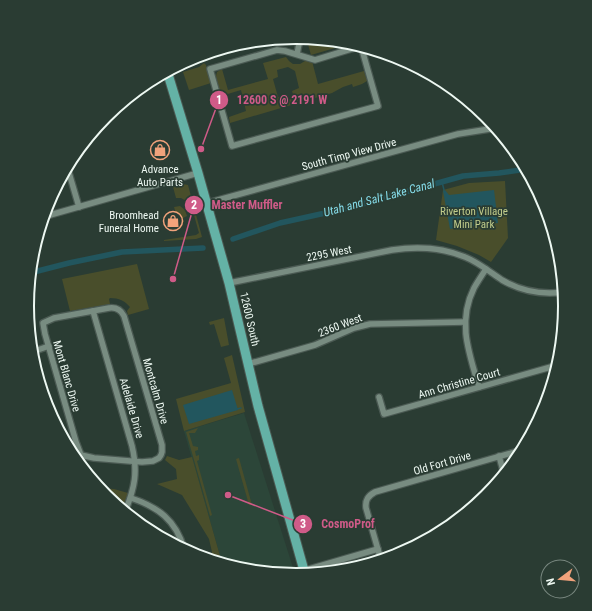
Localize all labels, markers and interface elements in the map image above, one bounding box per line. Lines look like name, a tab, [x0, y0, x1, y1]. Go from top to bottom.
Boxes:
callout: 12600 S @ 2191 W	[209, 88, 335, 112]
text: 1	[216, 93, 222, 107]
text: 12600 S @ 2191 W	[237, 93, 327, 107]
street label: South Timp View Drive	[300, 136, 398, 173]
shop icon: Advance Auto Parts	[149, 139, 171, 161]
place label: Advance Auto Parts	[137, 163, 183, 189]
water label: Utah and Salt Lake Canal	[322, 176, 436, 220]
callout: Master Muffler	[184, 193, 290, 217]
text: 2	[191, 198, 197, 212]
text: Master Muffler	[212, 198, 282, 212]
park label: Riverton Village Mini Park	[440, 205, 508, 231]
place label: Broomhead Funeral Home	[99, 209, 159, 235]
shop icon: Broomhead Funeral Home	[162, 210, 184, 232]
street label: 2295 West	[305, 243, 353, 264]
street label: 12600 South	[237, 291, 262, 347]
street label: 2360 West	[316, 311, 364, 340]
street label: Mont Blanc Drive	[50, 339, 83, 413]
street label: Montcalm Drive	[140, 357, 171, 426]
street label: Ann Christine Court	[417, 366, 502, 401]
street label: Adelaide Drive	[117, 376, 146, 440]
street label: Old Fort Drive	[412, 449, 472, 478]
callout: CosmoProf	[293, 512, 382, 536]
text: 3	[300, 517, 306, 531]
text: CosmoProf	[321, 517, 375, 531]
north arrow	[540, 559, 580, 599]
text: N	[544, 576, 558, 587]

